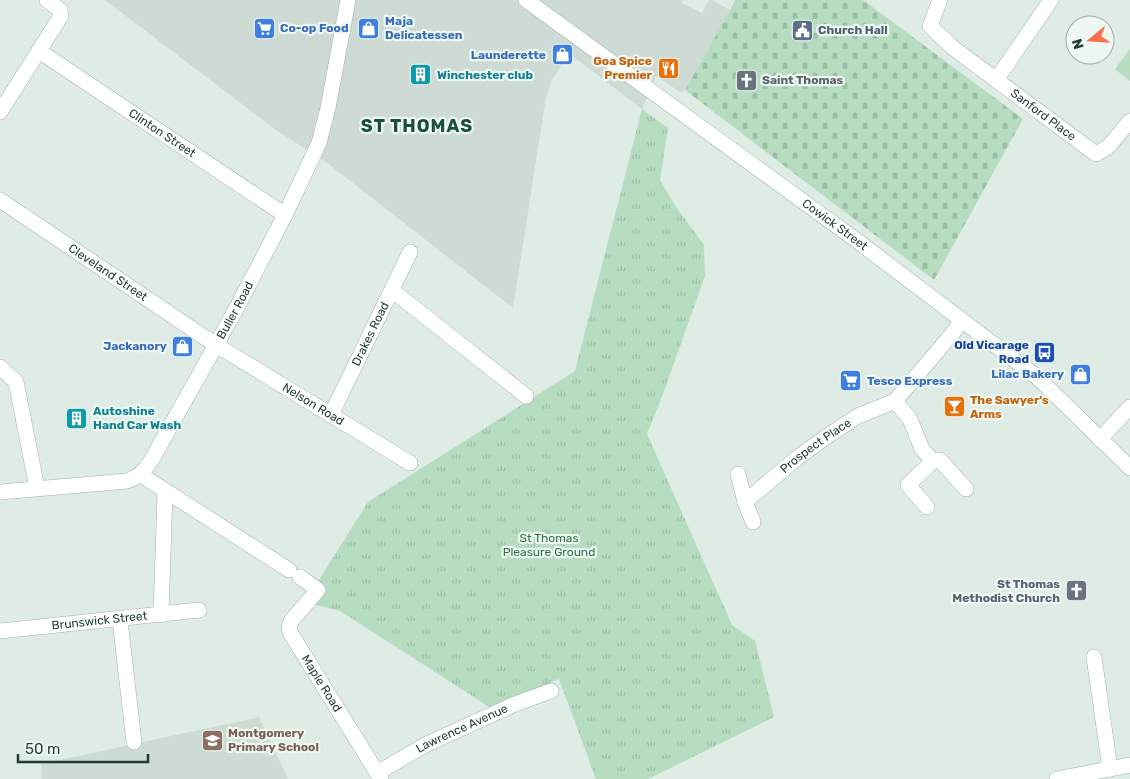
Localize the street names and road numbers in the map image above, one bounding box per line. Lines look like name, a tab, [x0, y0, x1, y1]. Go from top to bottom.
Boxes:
street label: Sanford Place	[1008, 86, 1079, 144]
street label: Clinton Street	[126, 106, 199, 161]
street label: Cowick Street	[799, 196, 871, 253]
street label: Cleveland Street	[66, 241, 150, 304]
street label: Buller Road	[214, 279, 256, 342]
street label: Drakes Road	[349, 300, 392, 368]
street label: Nelson Road	[280, 380, 347, 428]
street label: Prospect Place	[777, 415, 854, 476]
street label: Brunswick Street	[51, 608, 148, 633]
street label: Maple Road	[299, 652, 345, 714]
street label: Lawrence Avenue	[413, 701, 510, 756]

